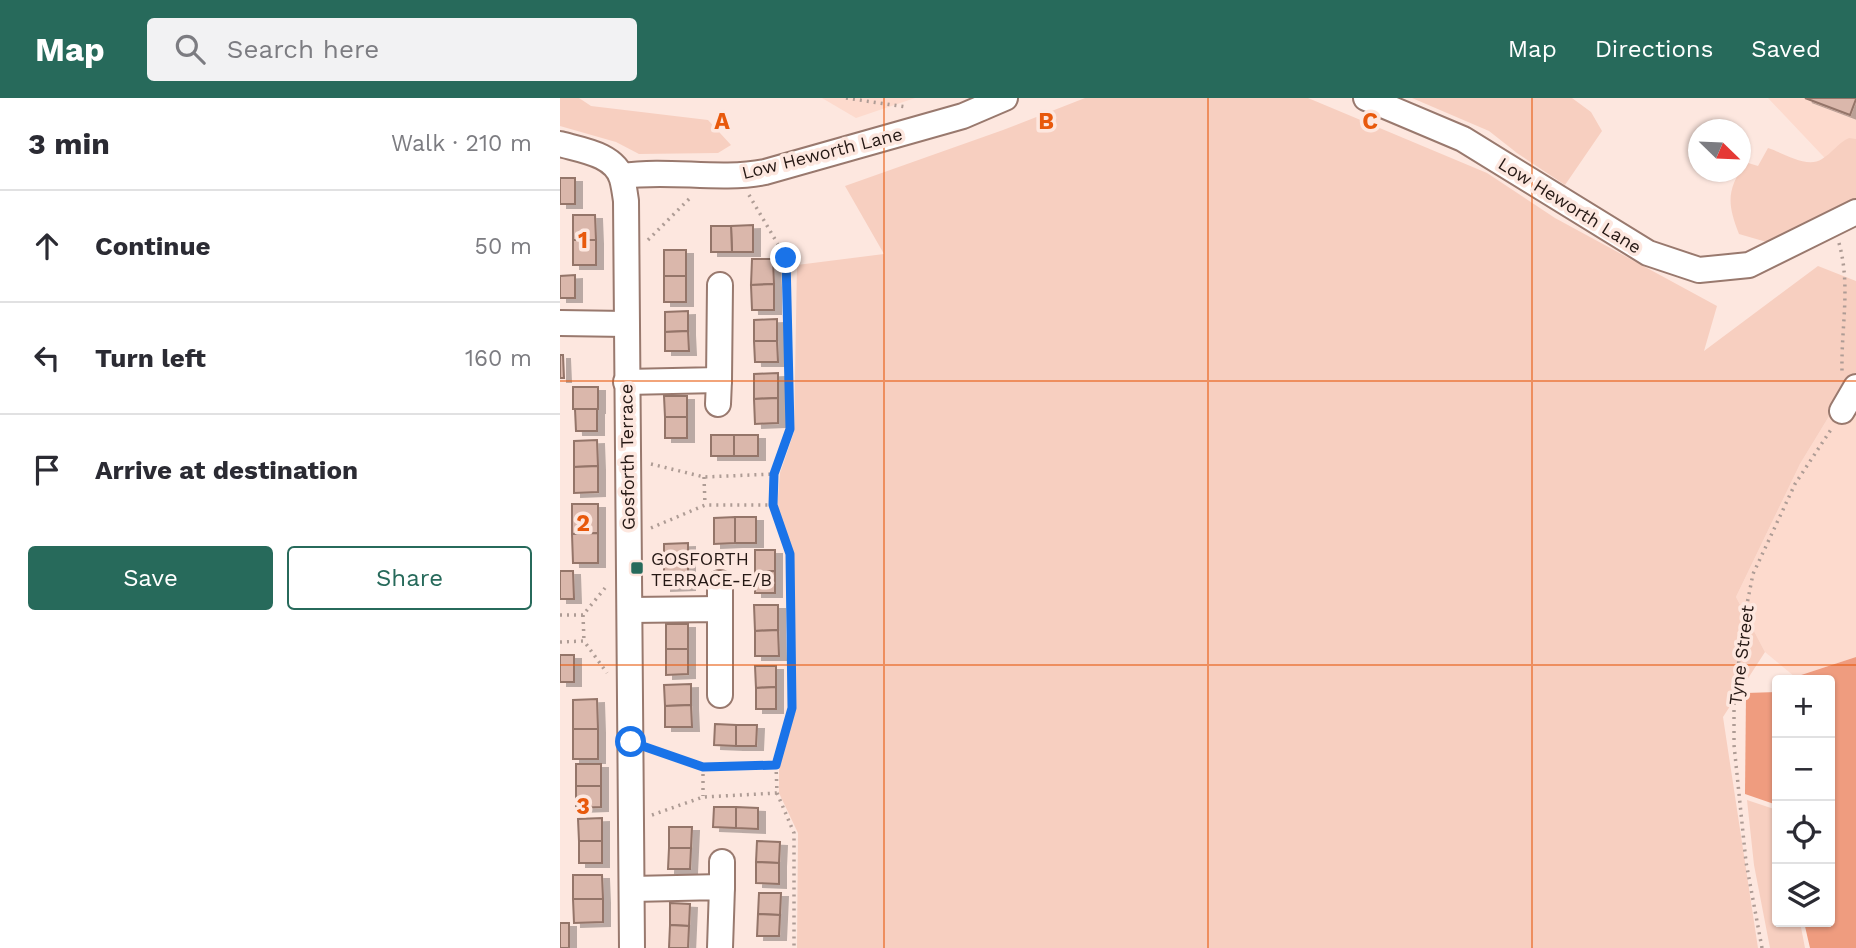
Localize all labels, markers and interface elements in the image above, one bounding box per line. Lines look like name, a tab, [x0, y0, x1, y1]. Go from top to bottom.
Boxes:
search box	[147, 18, 637, 81]
text: Map	[35, 30, 105, 69]
icon: search	[171, 30, 209, 68]
text: Search here	[227, 34, 379, 64]
text: Map	[1508, 35, 1557, 63]
text: Directions	[1595, 35, 1713, 63]
text: Saved	[1751, 35, 1821, 63]
text: A	[714, 108, 730, 135]
text: B	[1038, 108, 1054, 135]
text: C	[1362, 108, 1378, 135]
north arrow	[1688, 119, 1751, 182]
street label: Low Heworth Lane	[740, 123, 904, 183]
text: 3 min	[28, 126, 110, 161]
text: Walk · 210 m	[391, 130, 532, 157]
street label: Low Heworth Lane	[1495, 152, 1645, 258]
icon: ahead	[28, 227, 66, 265]
text: 1	[578, 227, 588, 254]
text: Continue	[95, 231, 211, 261]
text: 50 m	[475, 233, 532, 260]
route end	[770, 242, 801, 273]
icon: left	[28, 339, 66, 377]
text: Turn left	[95, 343, 206, 373]
text: 160 m	[465, 345, 532, 372]
street label: Gosforth Terrace	[615, 384, 639, 530]
icon: arrive	[28, 451, 66, 489]
text: Arrive at destination	[95, 455, 358, 485]
text: 2	[576, 510, 590, 537]
button: Save	[28, 546, 273, 610]
button: Share	[287, 546, 532, 610]
place label: GOSFORTH TERRACE-E/B	[651, 548, 772, 590]
marker: GOSFORTH TERRACE-E/B	[629, 560, 645, 576]
street label: Tyne Street	[1724, 603, 1758, 706]
map controls	[1772, 675, 1835, 927]
button: +	[1772, 675, 1835, 738]
route start	[615, 726, 646, 757]
button: −	[1772, 738, 1835, 801]
text: 3	[576, 793, 590, 820]
button: locate	[1772, 801, 1835, 864]
button: layers	[1772, 864, 1835, 927]

